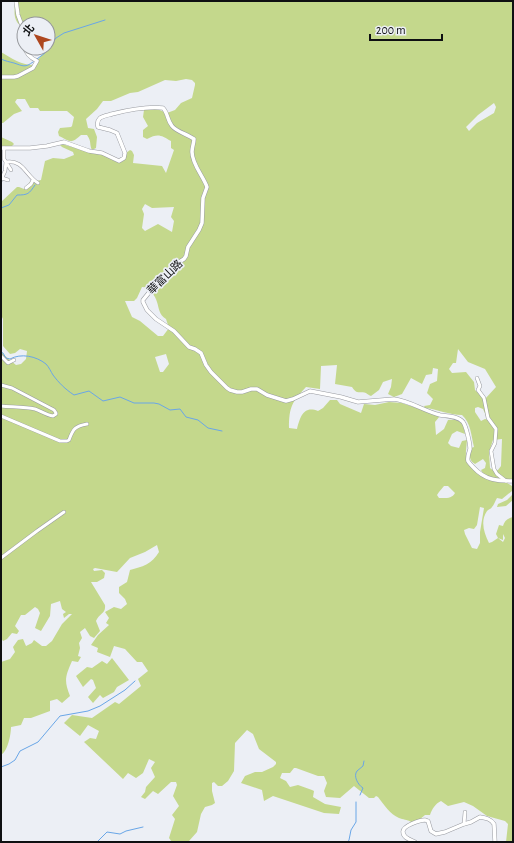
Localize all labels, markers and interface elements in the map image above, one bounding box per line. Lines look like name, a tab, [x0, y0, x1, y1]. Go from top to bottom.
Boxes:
north arrow	[16, 16, 56, 56]
scale bar	[370, 16, 442, 42]
text: 北	[21, 22, 36, 38]
text: 200 m	[376, 24, 406, 36]
street label: 華富山路	[145, 257, 185, 296]

